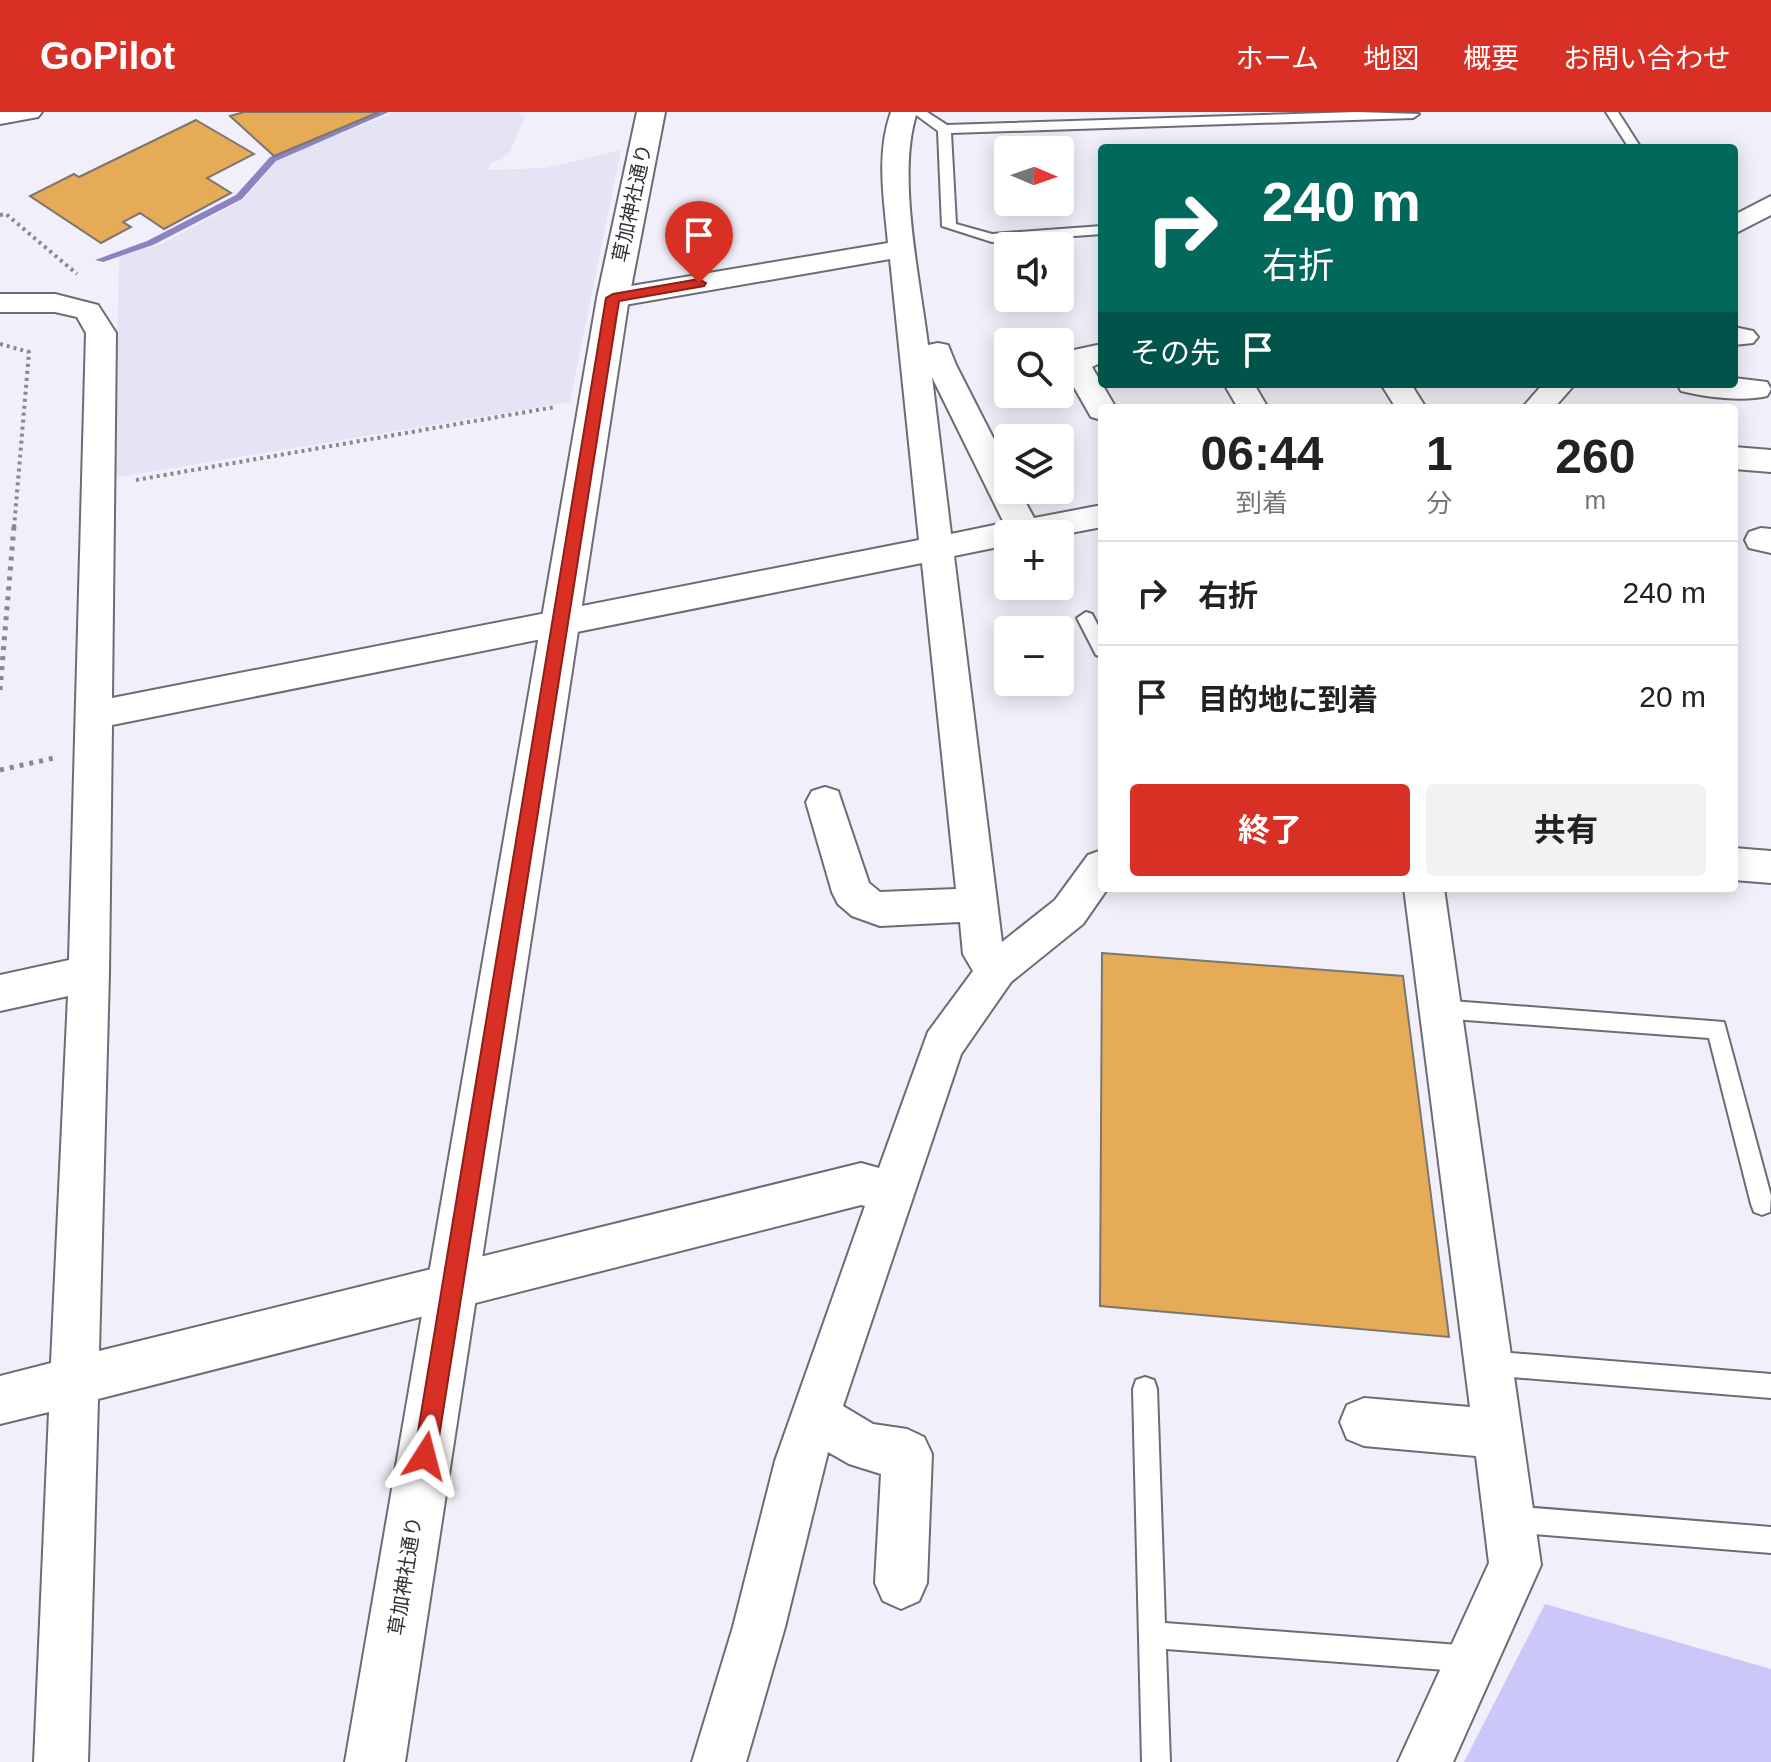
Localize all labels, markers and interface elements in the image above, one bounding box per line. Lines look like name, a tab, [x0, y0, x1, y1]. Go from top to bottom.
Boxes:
text: GoPilot	[40, 35, 175, 77]
text: ホーム	[1236, 43, 1319, 74]
text: 地図	[1363, 43, 1419, 74]
text: 概要	[1463, 43, 1519, 74]
text: お問い合わせ	[1563, 43, 1731, 74]
north arrow	[994, 136, 1074, 216]
map controls	[994, 136, 1074, 696]
street label: 草加神社通り	[609, 142, 655, 264]
text: 240 m	[1262, 170, 1421, 233]
icon: right	[1130, 176, 1234, 280]
pin	[665, 201, 733, 283]
icon: arrive	[677, 213, 721, 257]
button: sound	[994, 232, 1074, 312]
text: 右折	[1262, 245, 1334, 286]
button: search	[994, 328, 1074, 408]
icon: arrive	[1236, 328, 1280, 372]
text: その先	[1130, 336, 1220, 369]
button: layers	[994, 424, 1074, 504]
text: 06:44	[1201, 427, 1323, 480]
text: 1	[1426, 427, 1453, 480]
text: 260	[1555, 430, 1635, 483]
text: m	[1585, 485, 1606, 515]
text: 到着	[1236, 488, 1288, 518]
text: 分	[1426, 488, 1452, 518]
button: +	[994, 520, 1074, 600]
icon: right	[1130, 571, 1174, 615]
text: 240 m	[1623, 576, 1706, 609]
text: 右折	[1198, 579, 1258, 612]
button: −	[994, 616, 1074, 696]
icon: arrive	[1130, 675, 1174, 719]
text: 20 m	[1639, 680, 1706, 713]
text: 目的地に到着	[1198, 683, 1378, 716]
button: 終了	[1130, 784, 1410, 876]
button: 共有	[1426, 784, 1706, 876]
position arrow	[383, 1414, 467, 1498]
street label: 草加神社通り	[385, 1515, 425, 1637]

